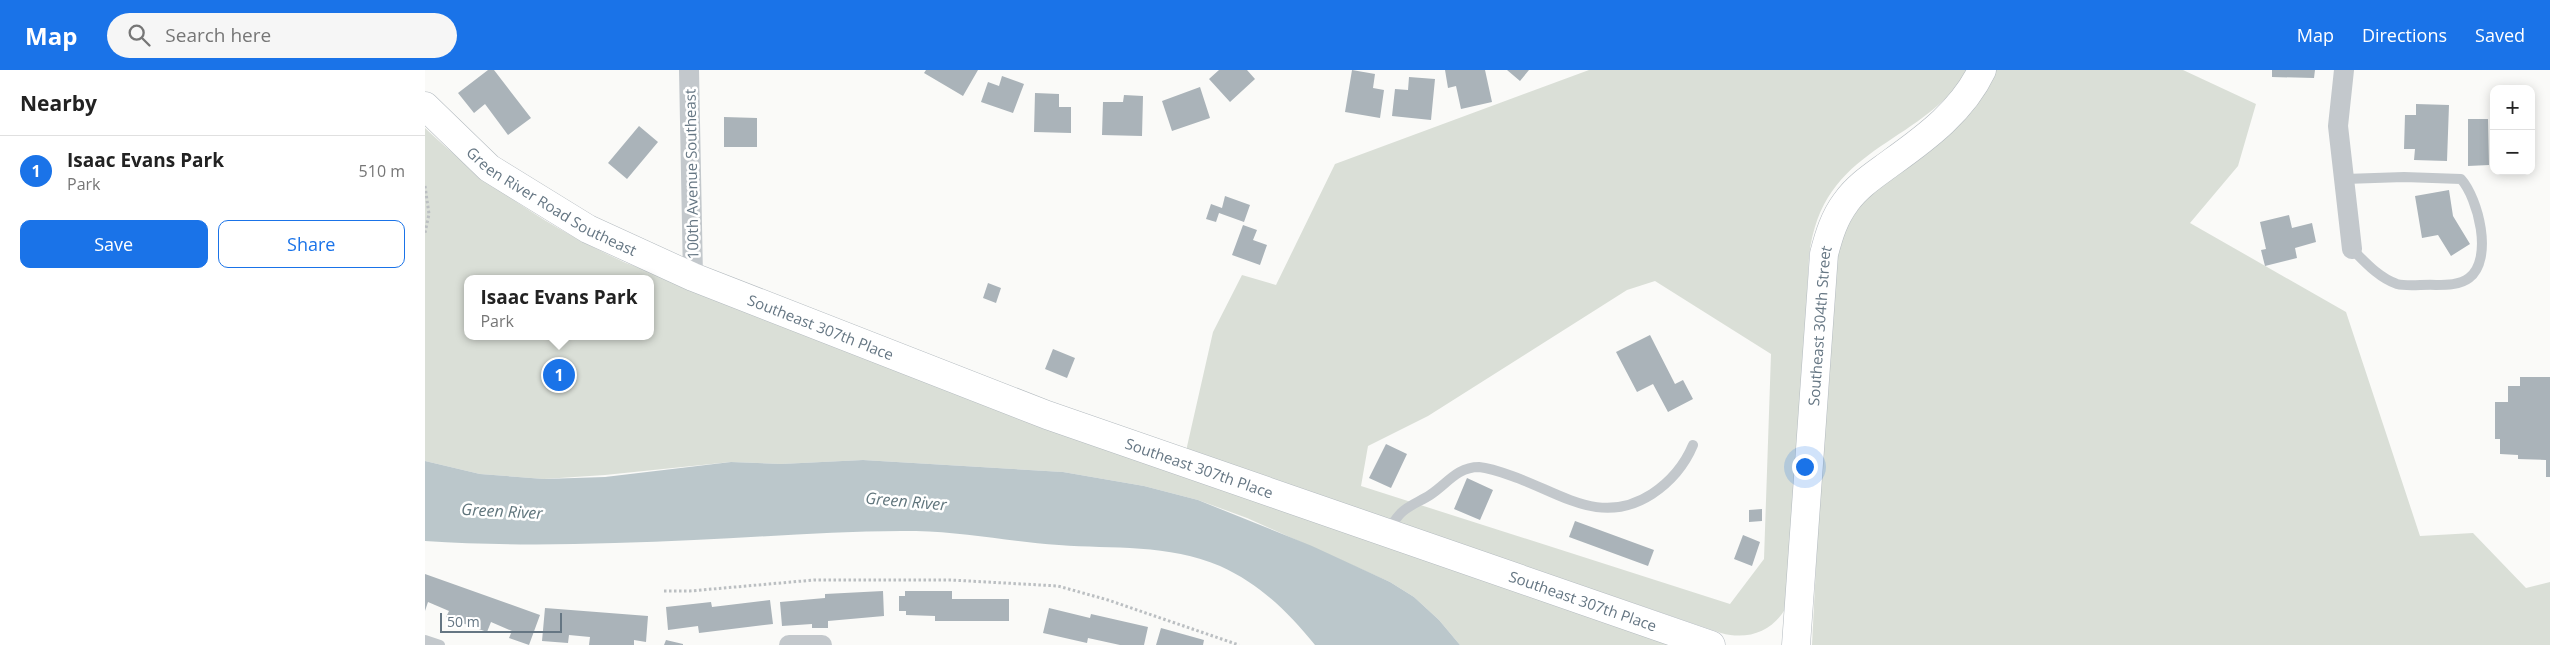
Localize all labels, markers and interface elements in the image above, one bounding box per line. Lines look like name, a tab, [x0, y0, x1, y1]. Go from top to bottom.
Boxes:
search box	[107, 13, 457, 58]
text: Map	[25, 19, 77, 52]
icon: search	[125, 21, 153, 49]
text: Search here	[165, 22, 271, 48]
text: Map	[2297, 23, 2334, 47]
text: Directions	[2362, 23, 2447, 47]
text: Saved	[2475, 23, 2525, 47]
map controls	[2490, 85, 2535, 175]
button: +	[2490, 85, 2535, 130]
text: Nearby	[20, 89, 97, 117]
street label: 100th Avenue Southeast	[680, 89, 702, 259]
button: −	[2490, 130, 2535, 175]
street label: Green River Road Southeast	[463, 142, 640, 260]
text: Isaac Evans Park	[67, 147, 224, 173]
text: 1	[31, 160, 41, 182]
text: 510 m	[359, 160, 405, 182]
text: Park	[67, 173, 100, 195]
button: Save	[20, 220, 208, 268]
button: Share	[218, 220, 405, 268]
street label: Southeast 304th Street	[1803, 243, 1836, 407]
popup	[464, 275, 654, 340]
text: Isaac Evans Park	[480, 284, 638, 310]
street label: Southeast 307th Place	[745, 289, 897, 364]
text: Park	[480, 310, 514, 332]
pin: 1	[543, 356, 575, 394]
street label: Southeast 307th Place	[1123, 433, 1276, 503]
your location	[1792, 454, 1818, 480]
water label: Green River	[865, 486, 948, 516]
water label: Green River	[461, 498, 544, 524]
street label: Southeast 307th Place	[1506, 566, 1660, 636]
scale bar	[440, 610, 563, 633]
text: 50 m	[447, 612, 480, 631]

